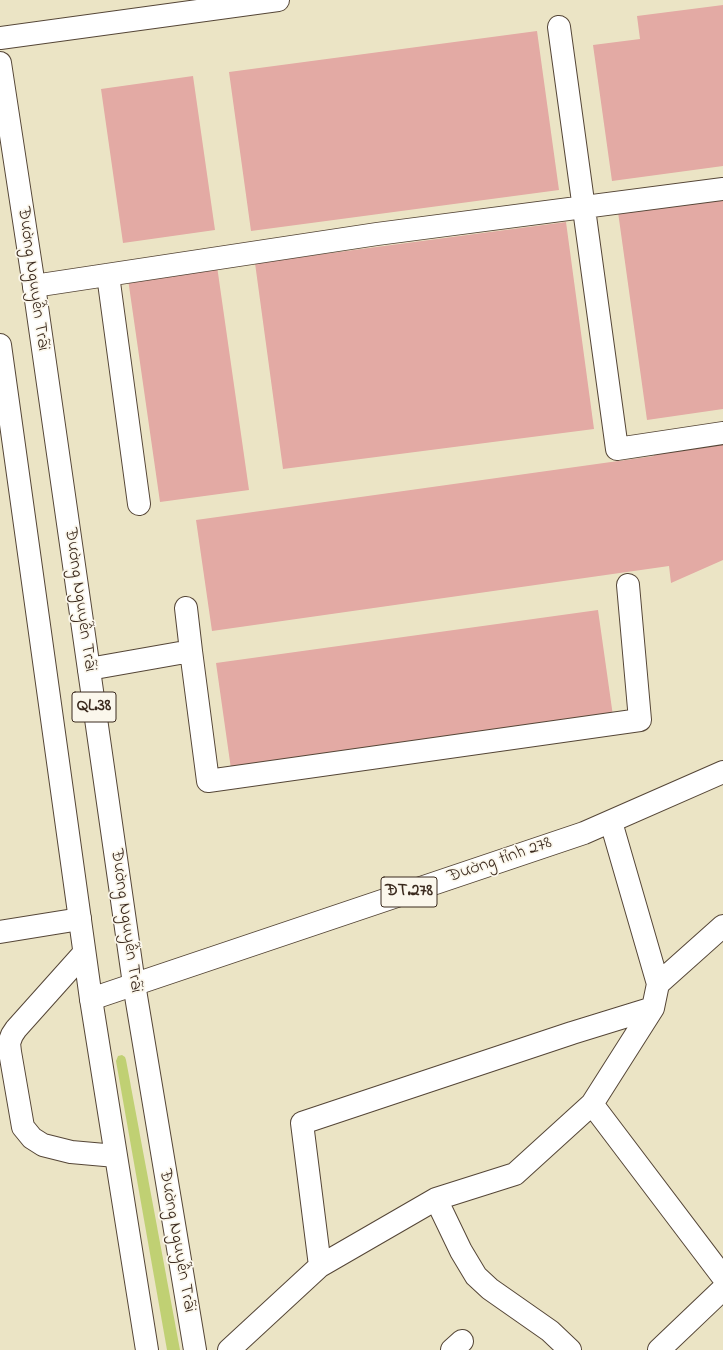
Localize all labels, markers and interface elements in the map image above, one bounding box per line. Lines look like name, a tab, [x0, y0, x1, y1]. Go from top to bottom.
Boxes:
street label: Đường Nguyễn Trãi	[11, 206, 53, 352]
street label: Đường Nguyễn Trãi	[58, 527, 100, 673]
road number: QL.38	[72, 692, 116, 722]
street label: Đường tỉnh 278	[445, 833, 555, 889]
street label: Đường Nguyễn Trãi	[104, 848, 146, 994]
road number: ĐT.278	[381, 877, 437, 907]
street label: Đường Nguyễn Trãi	[153, 1168, 199, 1314]

